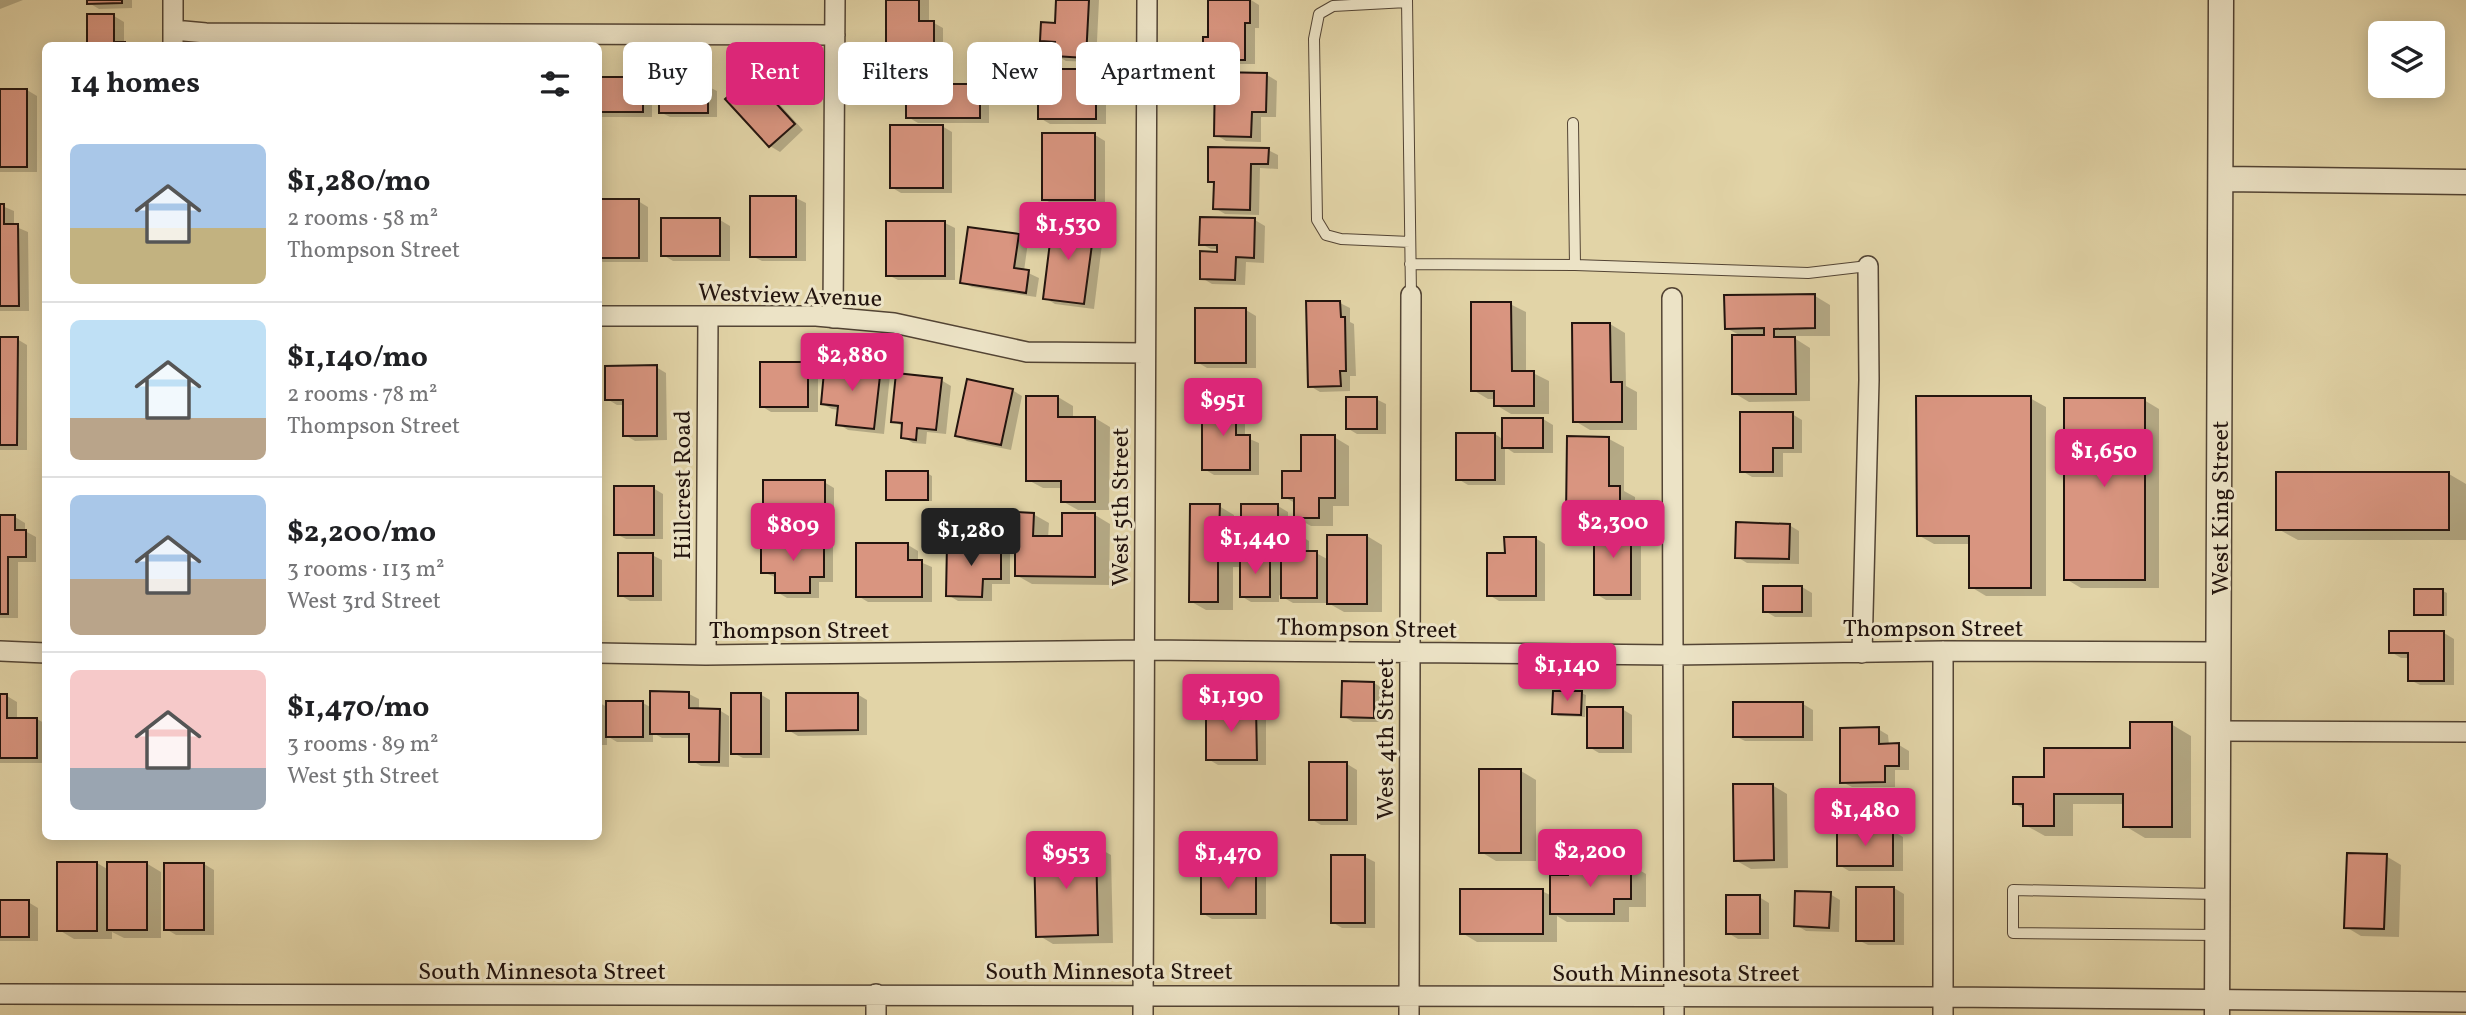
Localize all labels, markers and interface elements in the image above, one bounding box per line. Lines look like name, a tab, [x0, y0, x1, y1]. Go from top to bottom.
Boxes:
map controls	[2368, 21, 2445, 98]
button: layers	[2368, 21, 2445, 98]
chip: Buy	[623, 42, 712, 105]
chip: Rent	[726, 42, 824, 105]
chip: Filters	[838, 42, 953, 105]
chip: New	[967, 42, 1062, 105]
chip: Apartment	[1076, 42, 1240, 105]
text: 14 homes	[70, 63, 200, 105]
icon: filters	[536, 65, 574, 103]
text: $1,280/mo	[287, 161, 430, 203]
icon: home	[126, 172, 210, 256]
pin: $1,530	[1011, 202, 1125, 262]
text: 2 rooms · 58 m²	[287, 203, 438, 235]
text: $1,530	[1035, 209, 1101, 241]
text: Thompson Street	[287, 235, 460, 267]
street label: Westview Avenue	[697, 277, 883, 317]
pin: $2,880	[795, 334, 909, 393]
text: $1,140/mo	[287, 337, 428, 379]
text: $2,880	[817, 340, 887, 372]
icon: home	[126, 348, 210, 432]
pin: $951	[1182, 378, 1264, 438]
text: 2 rooms · 78 m²	[287, 379, 438, 411]
text: $951	[1200, 385, 1246, 417]
street label: Hillcrest Road	[667, 410, 701, 560]
text: Thompson Street	[287, 411, 460, 443]
street label: West King Street	[2205, 421, 2239, 595]
street label: West 5th Street	[1105, 428, 1139, 587]
pin: $1,650	[2047, 430, 2161, 489]
text: $1,650	[2071, 436, 2137, 468]
pin: $2,300	[1556, 500, 1670, 560]
pin: $809	[752, 504, 834, 563]
text: $2,300	[1578, 507, 1648, 539]
pin: $1,280	[914, 508, 1028, 568]
text: $809	[767, 510, 819, 542]
text: $2,200/mo	[287, 512, 436, 554]
text: $1,280	[937, 515, 1005, 547]
pin: $1,440	[1198, 516, 1312, 576]
icon: home	[126, 523, 210, 607]
text: $1,440	[1220, 523, 1290, 555]
text: 3 rooms · 113 m²	[287, 554, 445, 586]
text: West 3rd Street	[287, 586, 441, 618]
street label: Thompson Street	[1276, 611, 1458, 649]
street label: Thompson Street	[1843, 613, 2023, 647]
street label: Thompson Street	[709, 615, 889, 649]
pin: $1,140	[1510, 644, 1624, 703]
text: $1,140	[1534, 650, 1600, 682]
street label: West 4th Street	[1370, 658, 1404, 820]
pin: $1,190	[1174, 674, 1288, 734]
text: $1,190	[1198, 681, 1264, 713]
text: $1,470/mo	[287, 687, 430, 729]
icon: home	[126, 698, 210, 782]
text: 3 rooms · 89 m²	[287, 729, 439, 761]
text: West 5th Street	[287, 761, 439, 793]
pin: $1,480	[1808, 788, 1922, 848]
text: $1,480	[1830, 795, 1900, 827]
pin: $2,200	[1533, 830, 1647, 889]
pin: $953	[1025, 832, 1107, 891]
pin: $1,470	[1171, 832, 1285, 891]
text: $2,200	[1554, 836, 1626, 868]
text: $953	[1042, 838, 1090, 870]
text: $1,470	[1195, 838, 1261, 870]
street label: South Minnesota Street	[418, 956, 666, 990]
street label: South Minnesota Street	[985, 956, 1233, 990]
street label: South Minnesota Street	[1552, 958, 1800, 992]

